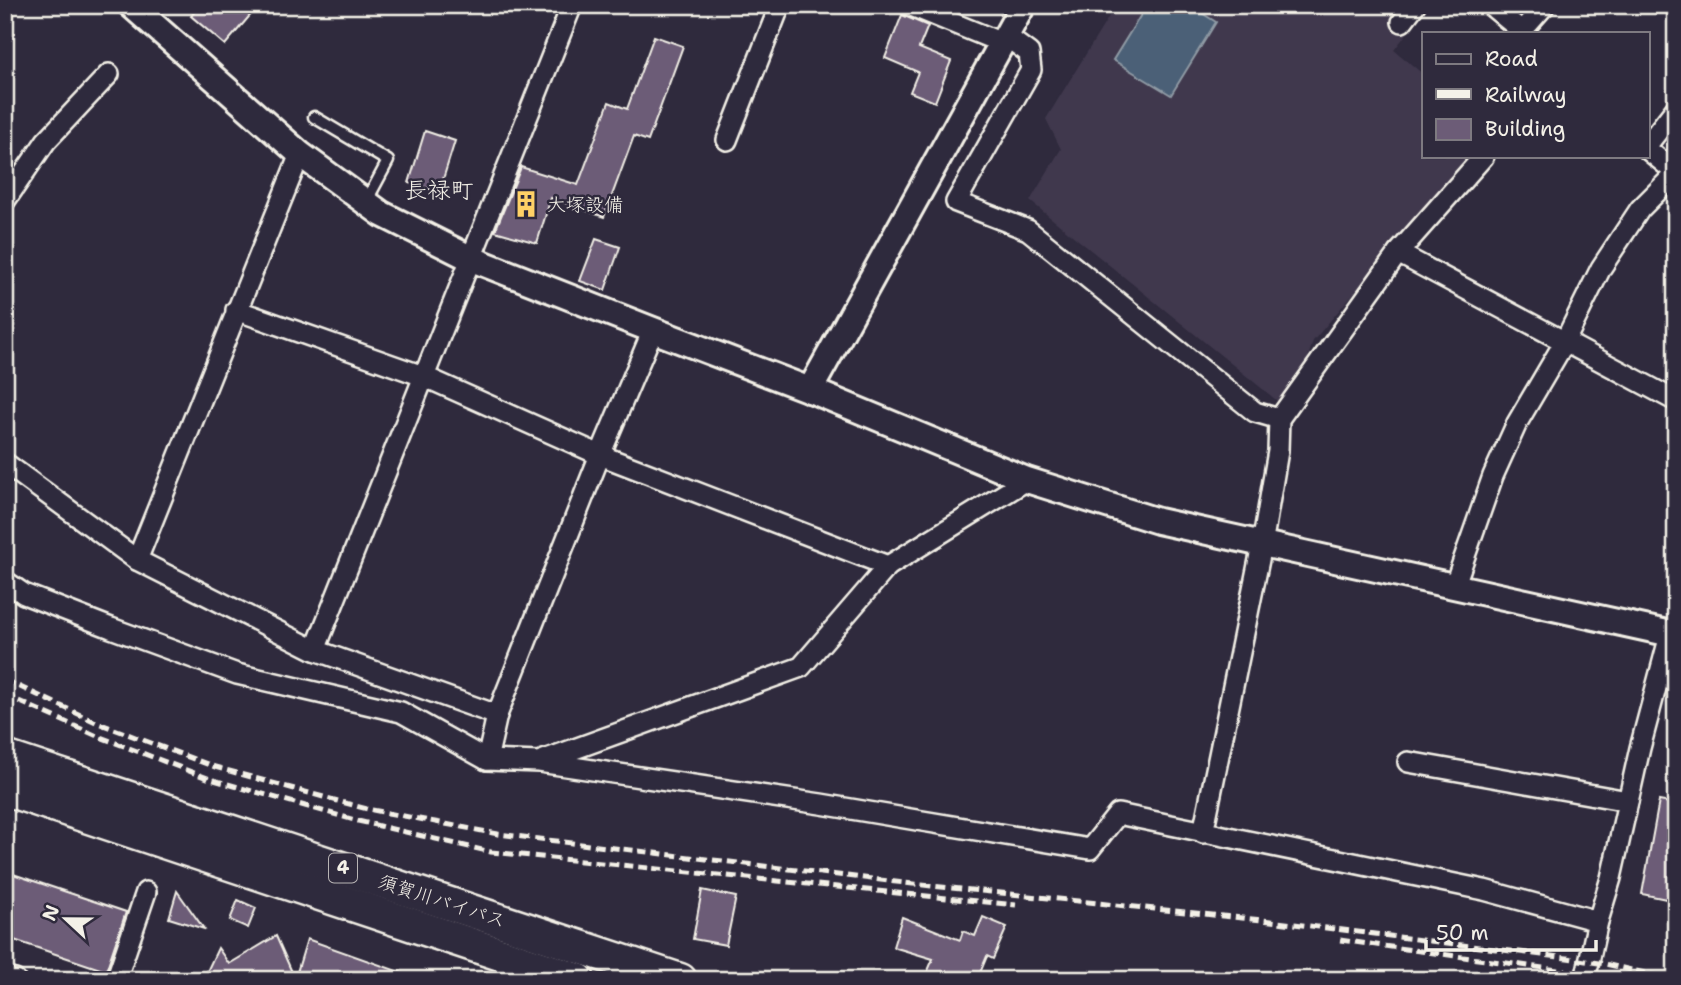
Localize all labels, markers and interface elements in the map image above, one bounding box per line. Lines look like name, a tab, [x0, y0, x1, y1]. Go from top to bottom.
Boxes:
legend	[1422, 32, 1650, 158]
text: Road	[1485, 45, 1538, 73]
text: Railway	[1485, 81, 1567, 109]
text: Building	[1485, 115, 1565, 143]
district label: 長禄町	[405, 175, 474, 205]
building icon: 大塚設備	[511, 189, 541, 219]
place label: 大塚設備	[547, 192, 623, 217]
road number: 4	[329, 854, 357, 882]
street label: 須賀川バイパス	[375, 869, 509, 933]
north arrow	[32, 884, 102, 954]
text: N	[36, 901, 65, 924]
scale bar	[1426, 908, 1595, 952]
text: 50 m	[1436, 919, 1489, 947]

